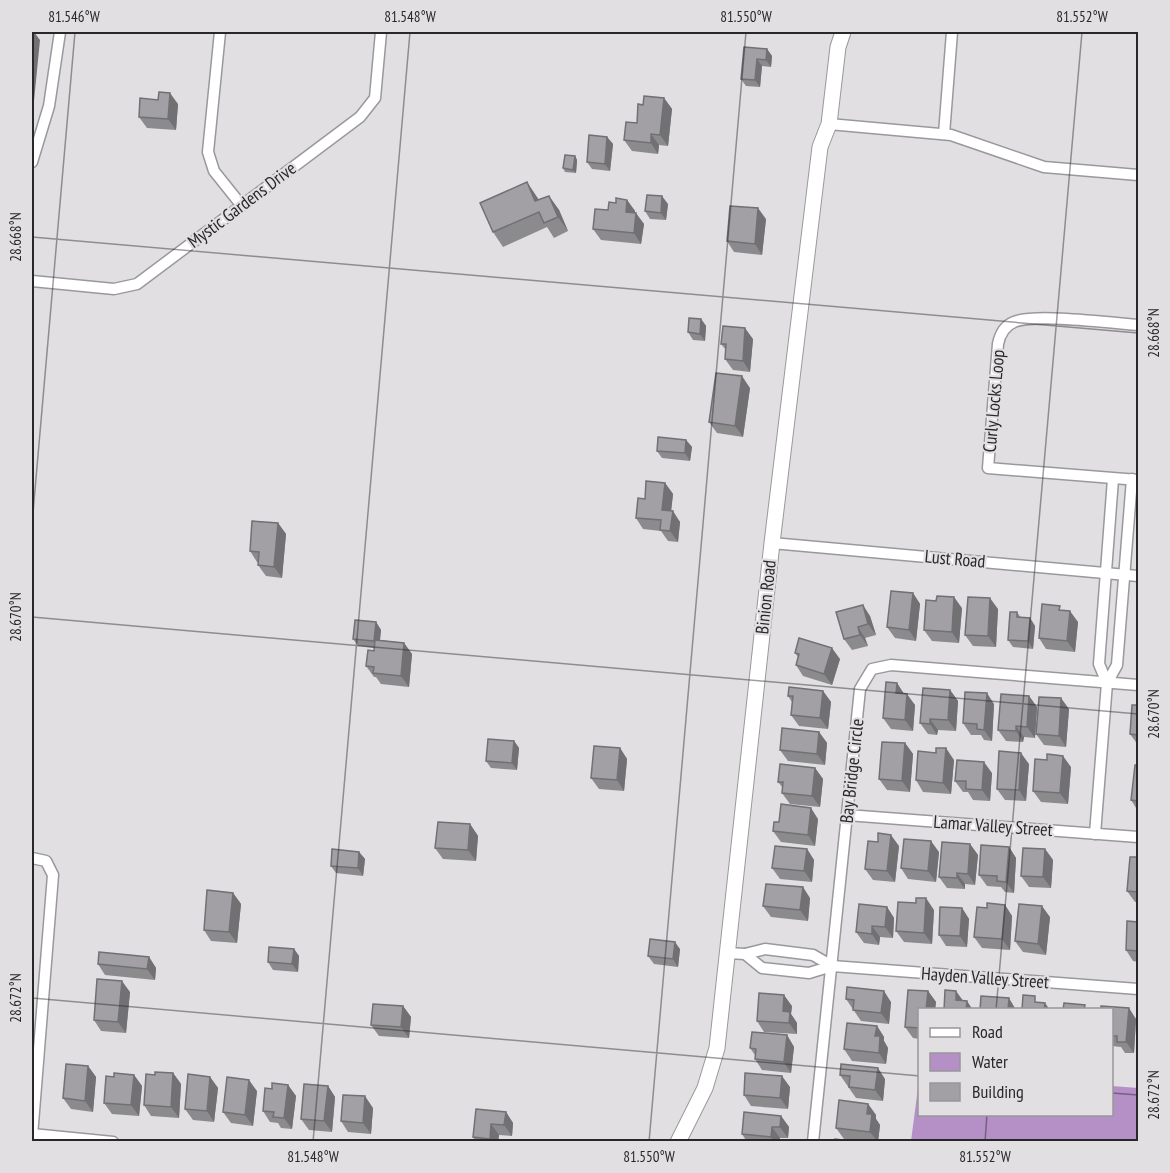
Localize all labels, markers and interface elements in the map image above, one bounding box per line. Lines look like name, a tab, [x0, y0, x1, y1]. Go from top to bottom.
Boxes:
text: 81.546°W	[48, 7, 100, 26]
text: 81.548°W	[384, 7, 436, 26]
text: 81.550°W	[720, 7, 772, 26]
text: 81.552°W	[1056, 7, 1108, 26]
street label: Mystic Gardens Drive	[183, 156, 300, 253]
text: 28.668°N	[6, 212, 25, 262]
text: 28.668°N	[1144, 308, 1163, 358]
street label: Curly Locks Loop	[978, 349, 1009, 453]
street label: Lust Road	[924, 544, 986, 573]
street label: Binion Road	[750, 559, 781, 635]
text: 28.670°N	[6, 592, 25, 642]
text: 28.670°N	[1144, 689, 1163, 739]
street label: Bay Bridge Circle	[835, 718, 868, 824]
street label: Lamar Valley Street	[933, 810, 1053, 841]
street label: Hayden Valley Street	[921, 962, 1050, 993]
text: 28.672°N	[6, 973, 25, 1023]
legend	[918, 1008, 1113, 1116]
text: Road	[972, 1020, 1003, 1043]
text: Water	[972, 1050, 1008, 1073]
text: 28.672°N	[1144, 1070, 1163, 1120]
text: Building	[972, 1080, 1024, 1103]
text: 81.548°W	[287, 1147, 339, 1166]
text: 81.550°W	[623, 1147, 675, 1166]
text: 81.552°W	[959, 1147, 1011, 1166]

